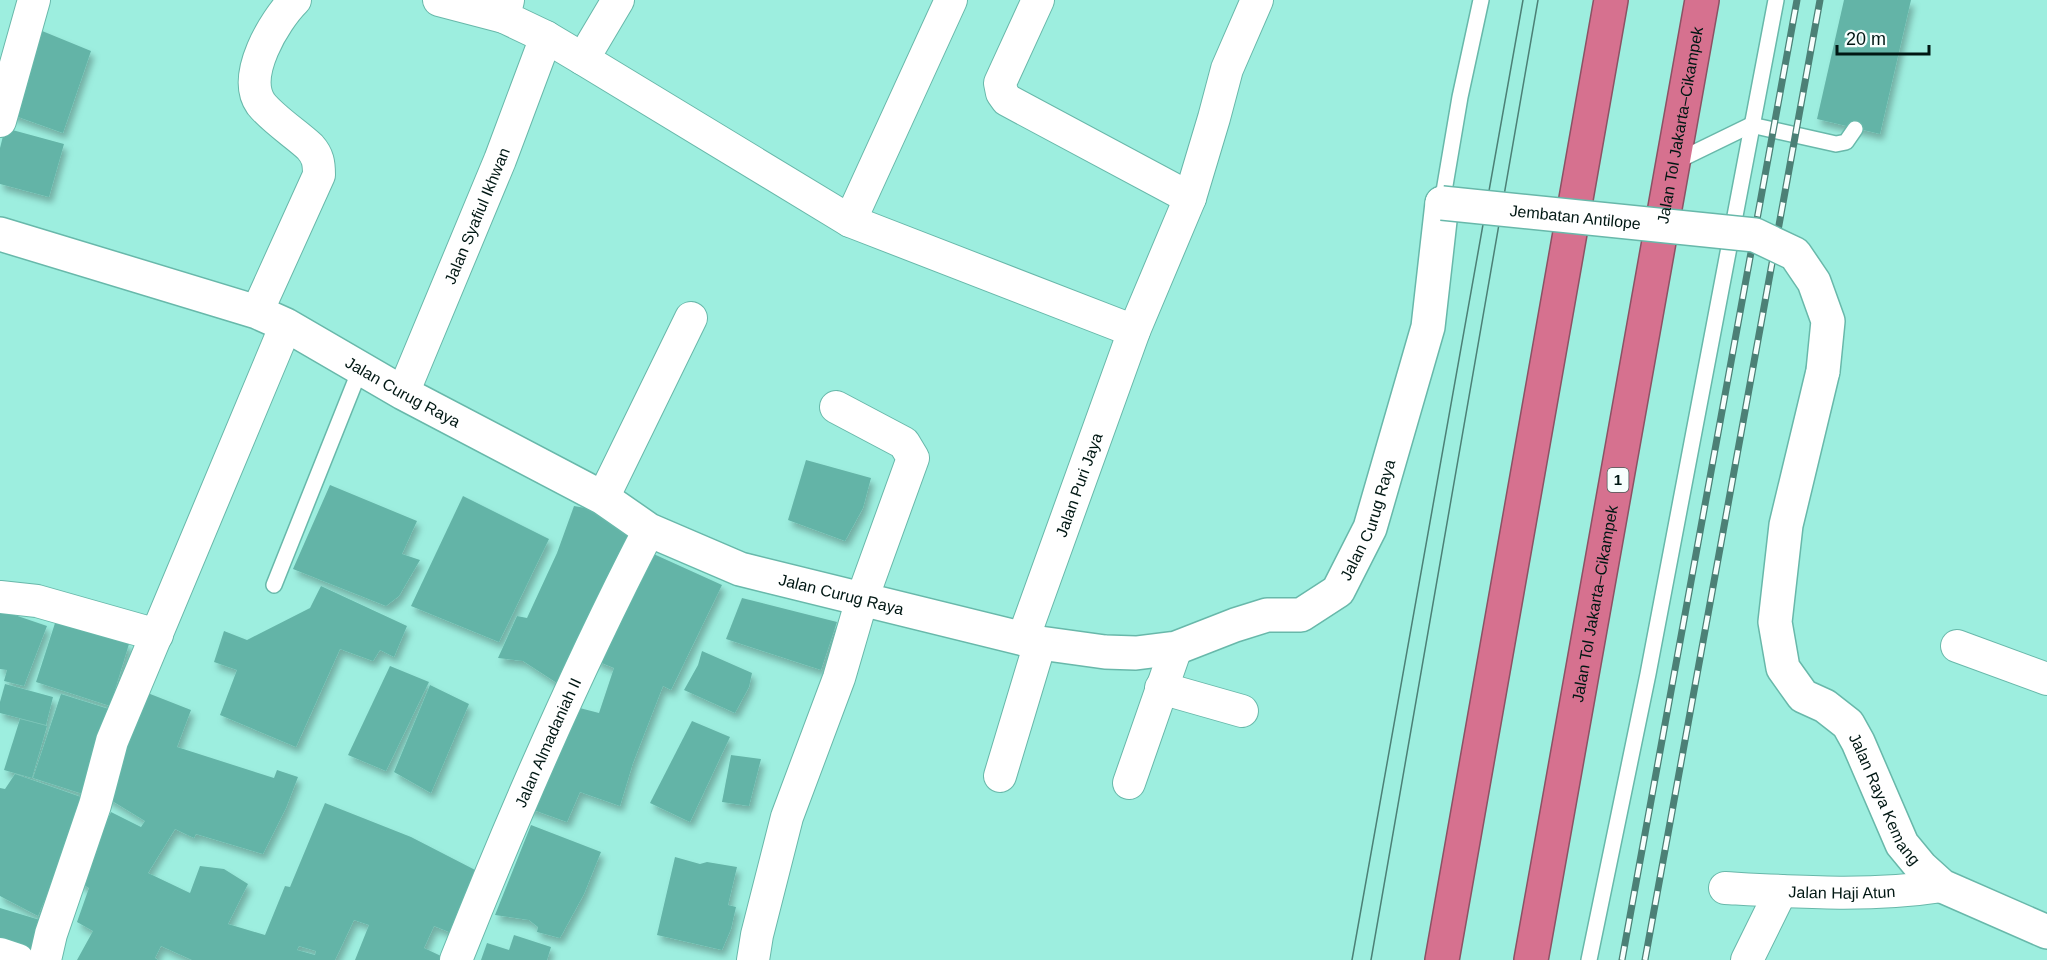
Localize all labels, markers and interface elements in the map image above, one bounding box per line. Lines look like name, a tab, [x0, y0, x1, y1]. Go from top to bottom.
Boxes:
scale bar	[1837, 18, 1928, 56]
street label: Jalan Tol Jakarta–Cikampek	[1654, 24, 1706, 225]
text: 20 m	[1846, 29, 1886, 49]
street label: Jalan Syafiul Ikhwan	[441, 145, 513, 287]
street label: Jembatan Antilope	[1509, 202, 1642, 232]
street label: Jalan Curug Raya	[342, 354, 463, 430]
street label: Jalan Puri Jaya	[1053, 430, 1106, 539]
street label: Jalan Curug Raya	[1337, 458, 1398, 583]
road number: 1	[1608, 468, 1628, 492]
street label: Jalan Tol Jakarta–Cikampek	[1569, 503, 1621, 704]
street label: Jalan Curug Raya	[777, 571, 906, 618]
street label: Jalan Almadaniah II	[512, 675, 584, 810]
street label: Jalan Raya Kemang	[1846, 730, 1923, 868]
street label: Jalan Haji Atun	[1788, 883, 1896, 902]

